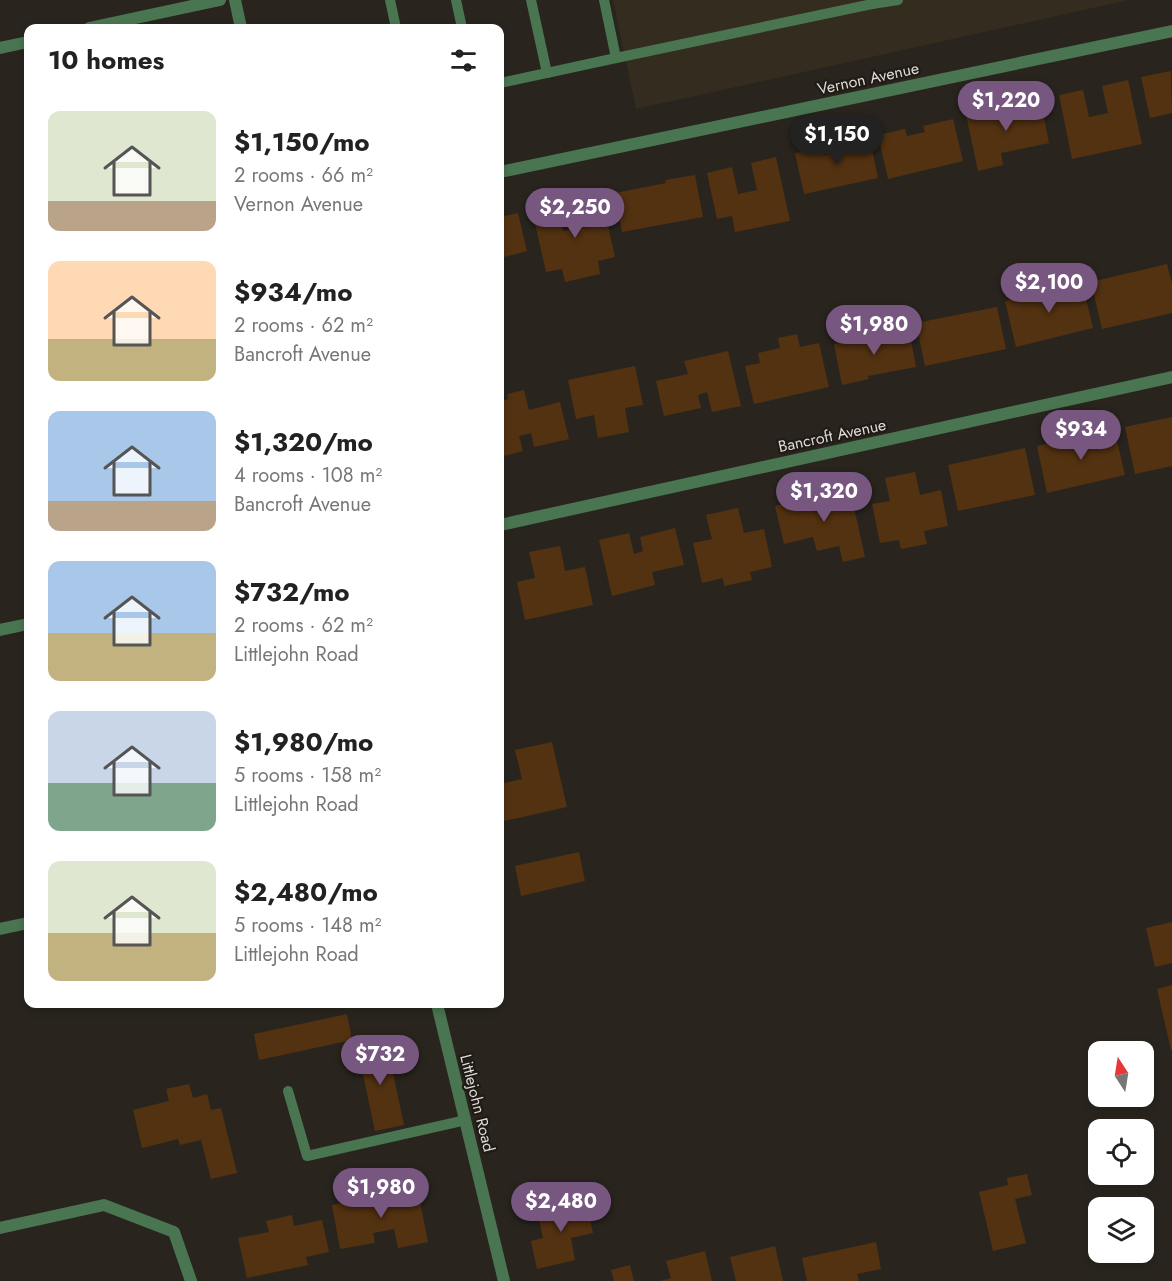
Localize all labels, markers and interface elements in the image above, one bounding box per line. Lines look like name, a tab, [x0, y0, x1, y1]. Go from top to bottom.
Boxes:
text: 10 homes	[48, 41, 164, 79]
icon: filters	[447, 44, 480, 77]
street label: Vernon Avenue	[815, 57, 921, 100]
pin: $1,220	[957, 81, 1055, 132]
text: $1,220	[972, 86, 1040, 115]
pin: $1,150	[788, 115, 886, 166]
text: $1,150	[804, 120, 870, 149]
text: $1,150/mo	[234, 123, 370, 161]
icon: home	[96, 135, 168, 207]
text: 2 rooms · 66 m²	[234, 161, 373, 190]
pin: $2,250	[526, 188, 624, 239]
text: Vernon Avenue	[234, 190, 363, 219]
text: $2,250	[539, 193, 611, 222]
pin: $2,100	[1000, 263, 1098, 314]
text: $2,100	[1015, 268, 1083, 297]
text: $934/mo	[234, 273, 353, 311]
icon: home	[96, 285, 168, 357]
pin: $1,980	[825, 305, 923, 356]
text: $1,980	[840, 310, 908, 339]
text: 2 rooms · 62 m²	[234, 311, 373, 340]
text: Bancroft Avenue	[234, 340, 371, 369]
pin: $934	[1045, 410, 1117, 461]
street label: Bancroft Avenue	[776, 413, 888, 458]
text: $934	[1055, 415, 1107, 444]
text: $1,320/mo	[234, 423, 373, 461]
icon: home	[96, 435, 168, 507]
text: 4 rooms · 108 m²	[234, 461, 382, 490]
pin: $1,320	[775, 472, 873, 523]
text: $1,320	[790, 477, 858, 506]
text: Bancroft Avenue	[234, 490, 371, 519]
text: $732/mo	[234, 573, 350, 611]
icon: home	[96, 585, 168, 657]
text: 2 rooms · 62 m²	[234, 611, 373, 640]
text: Littlejohn Road	[234, 640, 359, 669]
text: $1,980/mo	[234, 723, 373, 761]
icon: home	[96, 735, 168, 807]
text: 5 rooms · 158 m²	[234, 761, 381, 790]
text: Littlejohn Road	[234, 790, 359, 819]
text: $2,480/mo	[234, 873, 378, 911]
icon: home	[96, 885, 168, 957]
text: 5 rooms · 148 m²	[234, 911, 381, 940]
text: Littlejohn Road	[234, 940, 359, 969]
pin: $732	[344, 1035, 416, 1086]
text: $732	[355, 1040, 405, 1069]
north arrow	[1088, 1041, 1154, 1107]
map controls	[1088, 1041, 1154, 1263]
street label: Littlejohn Road	[454, 1052, 501, 1154]
button: locate	[1088, 1119, 1154, 1185]
pin: $1,980	[332, 1168, 430, 1219]
text: $1,980	[347, 1173, 415, 1202]
pin: $2,480	[512, 1182, 610, 1233]
text: $2,480	[525, 1187, 597, 1216]
button: layers	[1088, 1197, 1154, 1263]

